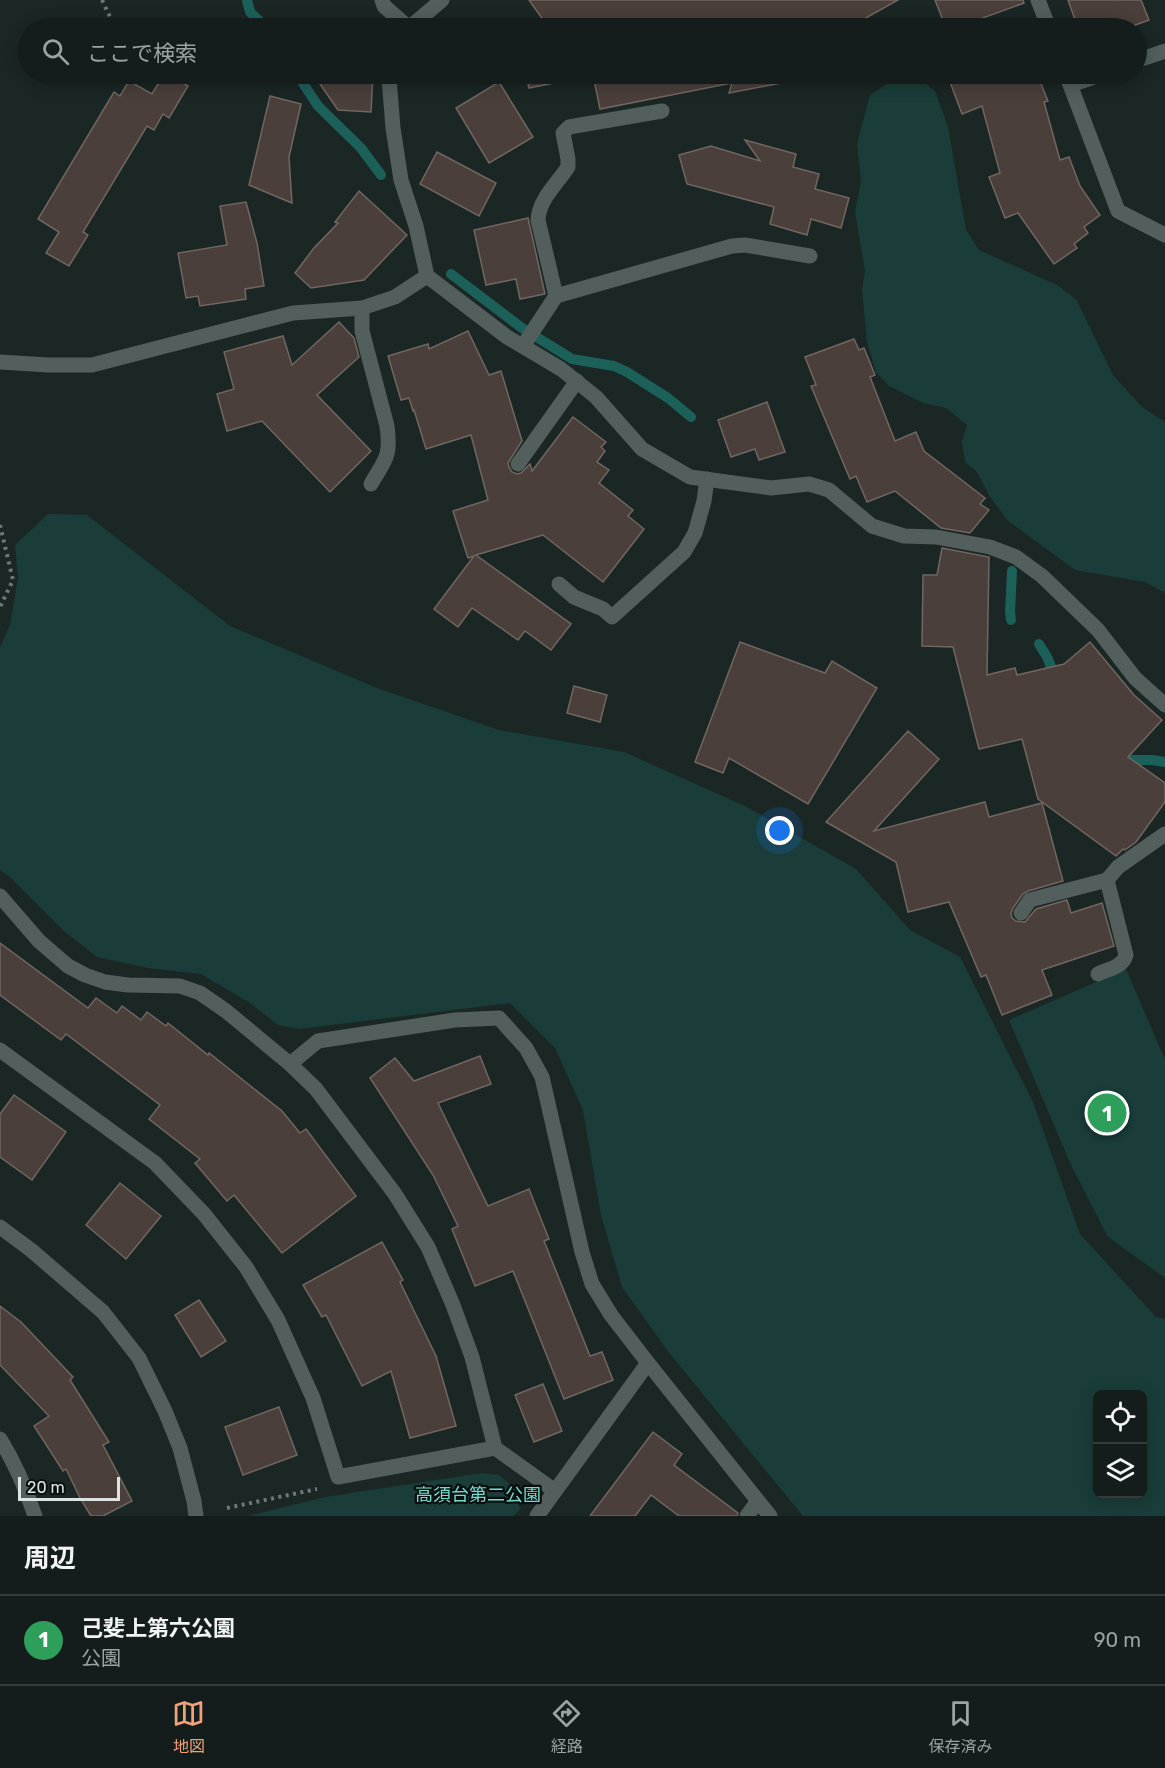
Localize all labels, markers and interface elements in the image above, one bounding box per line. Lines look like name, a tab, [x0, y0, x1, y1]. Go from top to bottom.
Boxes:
search box	[18, 18, 1147, 84]
icon: search	[39, 35, 72, 68]
text: ここで検索	[87, 40, 197, 67]
your location	[765, 816, 794, 845]
pin: 1	[1088, 1090, 1126, 1136]
map controls	[1093, 1390, 1147, 1498]
button: locate	[1093, 1390, 1147, 1444]
button: layers	[1093, 1444, 1147, 1498]
scale bar	[18, 1474, 120, 1502]
text: 20 m	[27, 1478, 65, 1497]
park label: 高須台第二公園	[415, 1484, 541, 1506]
text: 周辺	[24, 1543, 76, 1574]
text: 己斐上第六公園	[81, 1615, 235, 1642]
text: 1	[39, 1628, 48, 1652]
text: 90 m	[1094, 1628, 1141, 1652]
text: 公園	[81, 1646, 121, 1670]
tab: 地図	[172, 1697, 205, 1757]
tab: 経路	[550, 1697, 583, 1757]
tab: 保存済み	[928, 1697, 992, 1757]

